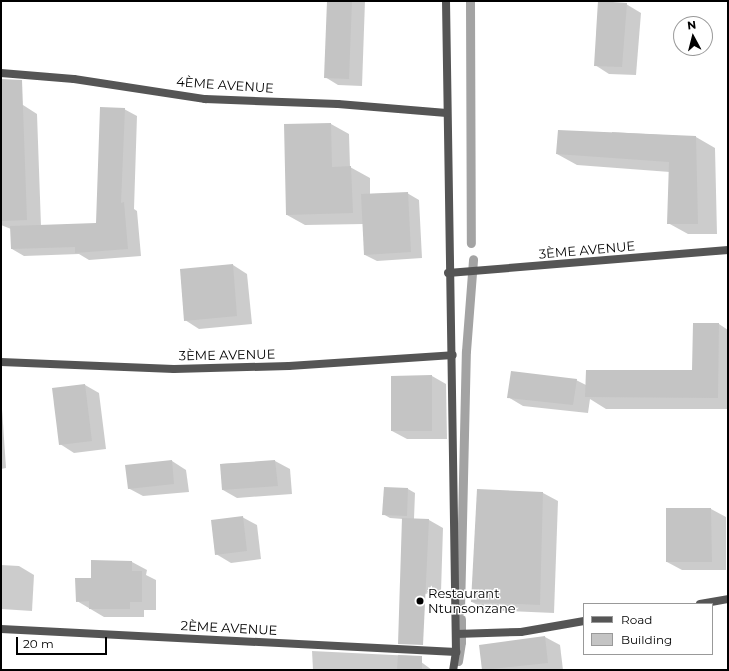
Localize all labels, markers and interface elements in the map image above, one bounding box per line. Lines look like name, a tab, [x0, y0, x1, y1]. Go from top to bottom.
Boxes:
north arrow	[673, 16, 713, 56]
text: N	[686, 18, 697, 33]
street label: 4ÈME AVENUE	[176, 74, 274, 96]
street label: 3ÈME AVENUE	[538, 238, 636, 262]
street label: 3ÈME AVENUE	[179, 346, 275, 364]
place label: Restaurant Ntunsonzane	[428, 586, 516, 617]
marker: Restaurant Ntunsonzane	[415, 596, 425, 606]
legend	[583, 603, 713, 655]
text: Road	[621, 612, 652, 627]
street label: 2ÈME AVENUE	[180, 618, 278, 638]
scale bar	[18, 629, 109, 655]
text: Building	[621, 632, 672, 647]
text: 20 m	[23, 636, 54, 651]

